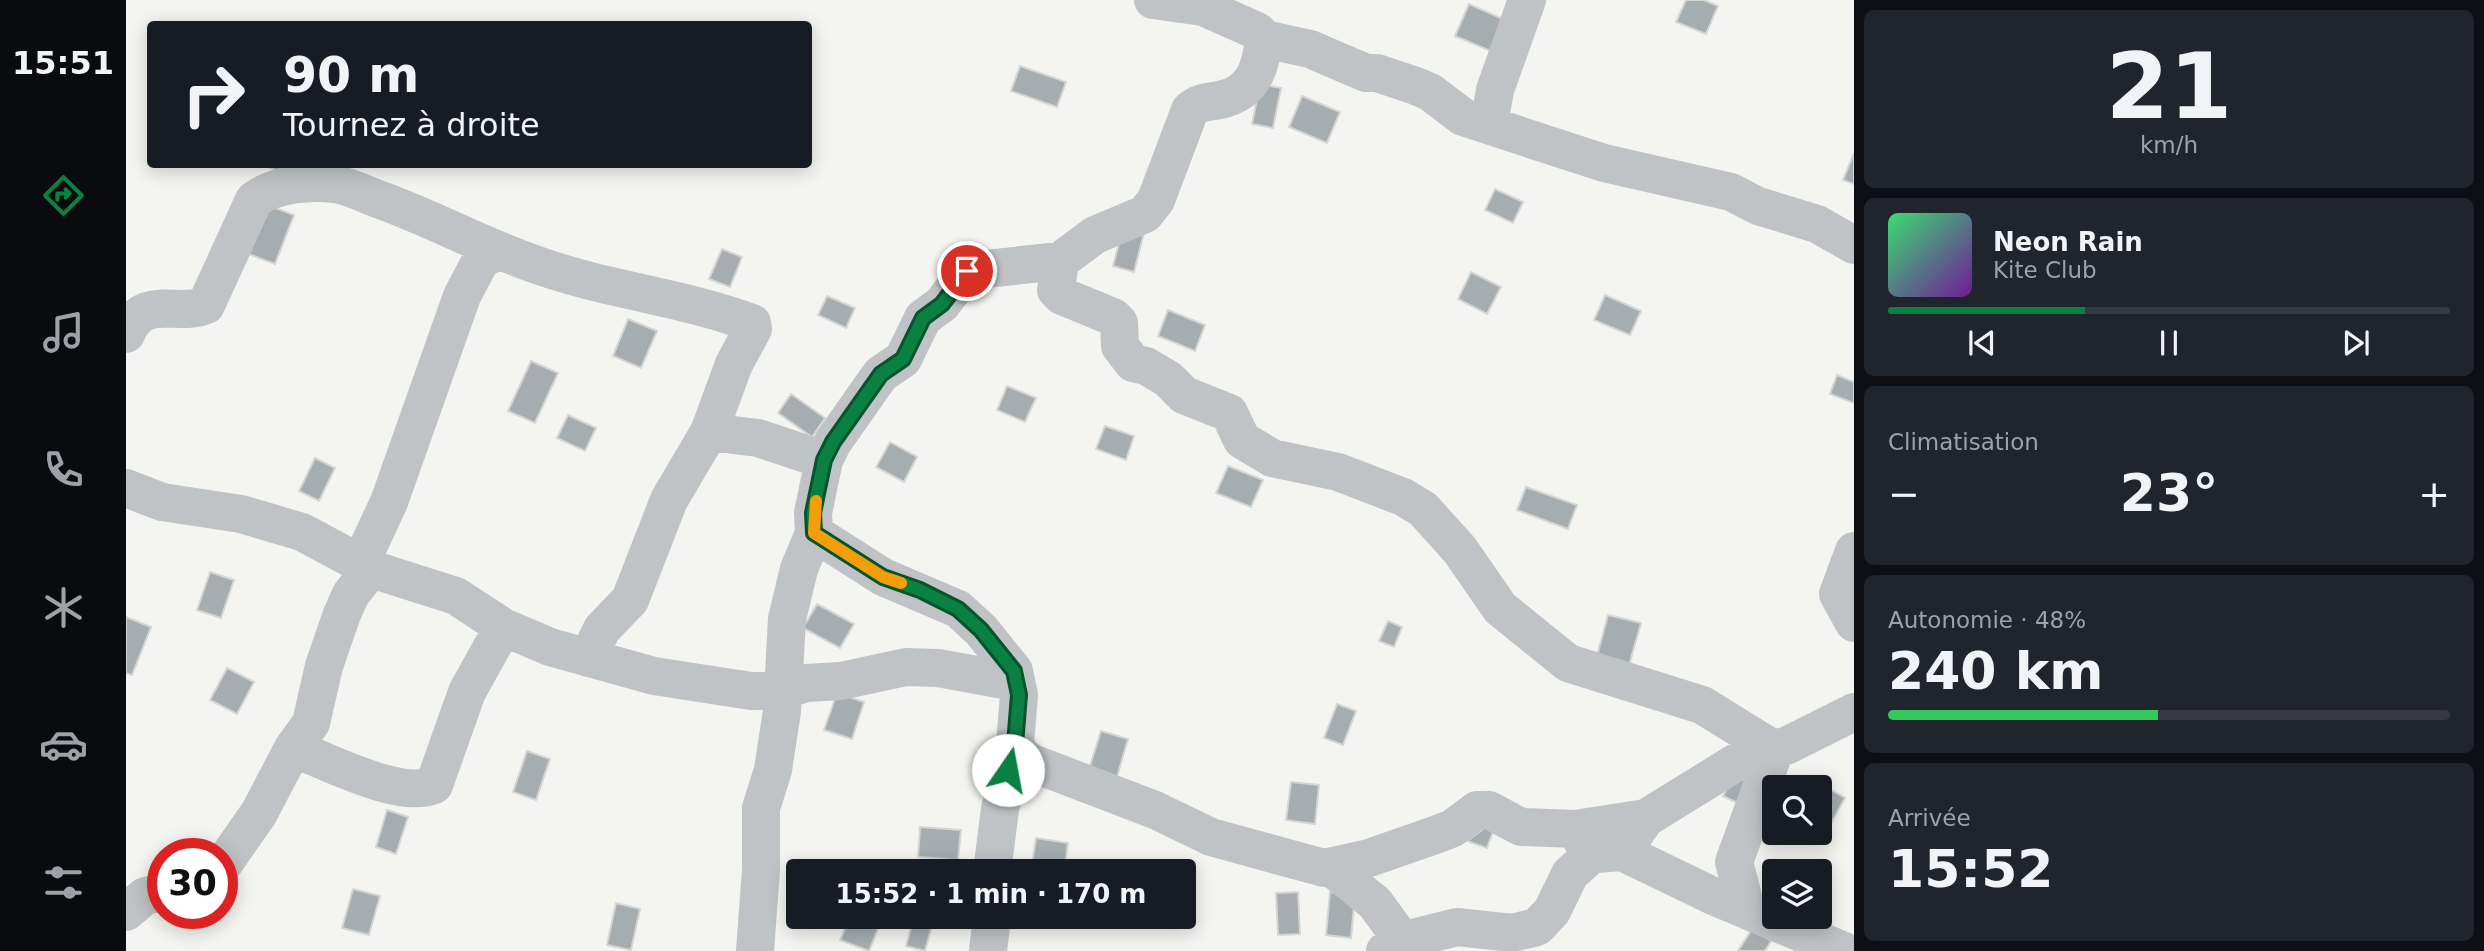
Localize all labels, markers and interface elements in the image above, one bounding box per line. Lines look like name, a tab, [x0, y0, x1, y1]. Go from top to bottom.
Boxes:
text: 21	[2106, 34, 2232, 139]
text: 15:51	[12, 44, 114, 82]
text: 90 m	[283, 47, 419, 104]
icon: right	[168, 49, 259, 140]
text: Tournez à droite	[283, 106, 540, 144]
text: km/h	[2140, 132, 2198, 158]
icon: directions	[39, 171, 88, 220]
text: Neon Rain	[1993, 227, 2143, 257]
pin	[937, 241, 997, 301]
icon: arrive	[948, 252, 986, 290]
text: Kite Club	[1993, 257, 2097, 283]
icon: music	[39, 308, 88, 357]
icon: previous	[1963, 324, 2001, 362]
icon: pause	[2150, 324, 2188, 362]
icon: next	[2337, 324, 2375, 362]
text: Climatisation	[1888, 429, 2039, 455]
icon: phone	[39, 445, 88, 494]
text: 23°	[2120, 463, 2218, 523]
text: −	[1888, 472, 1920, 516]
text: +	[2418, 472, 2450, 516]
icon: climate	[39, 583, 88, 632]
text: Autonomie · 48%	[1888, 607, 2086, 633]
text: 240 km	[1888, 641, 2103, 701]
icon: car	[39, 720, 88, 769]
position arrow	[971, 733, 1045, 807]
map controls	[1762, 775, 1832, 929]
button: search	[1762, 775, 1832, 845]
text: Arrivée	[1888, 805, 1971, 831]
speed limit sign: 30	[147, 838, 238, 929]
text: 15:52	[1888, 839, 2054, 899]
icon: filters	[39, 858, 88, 907]
button: layers	[1762, 859, 1832, 929]
text: 15:52 · 1 min · 170 m	[836, 879, 1146, 909]

